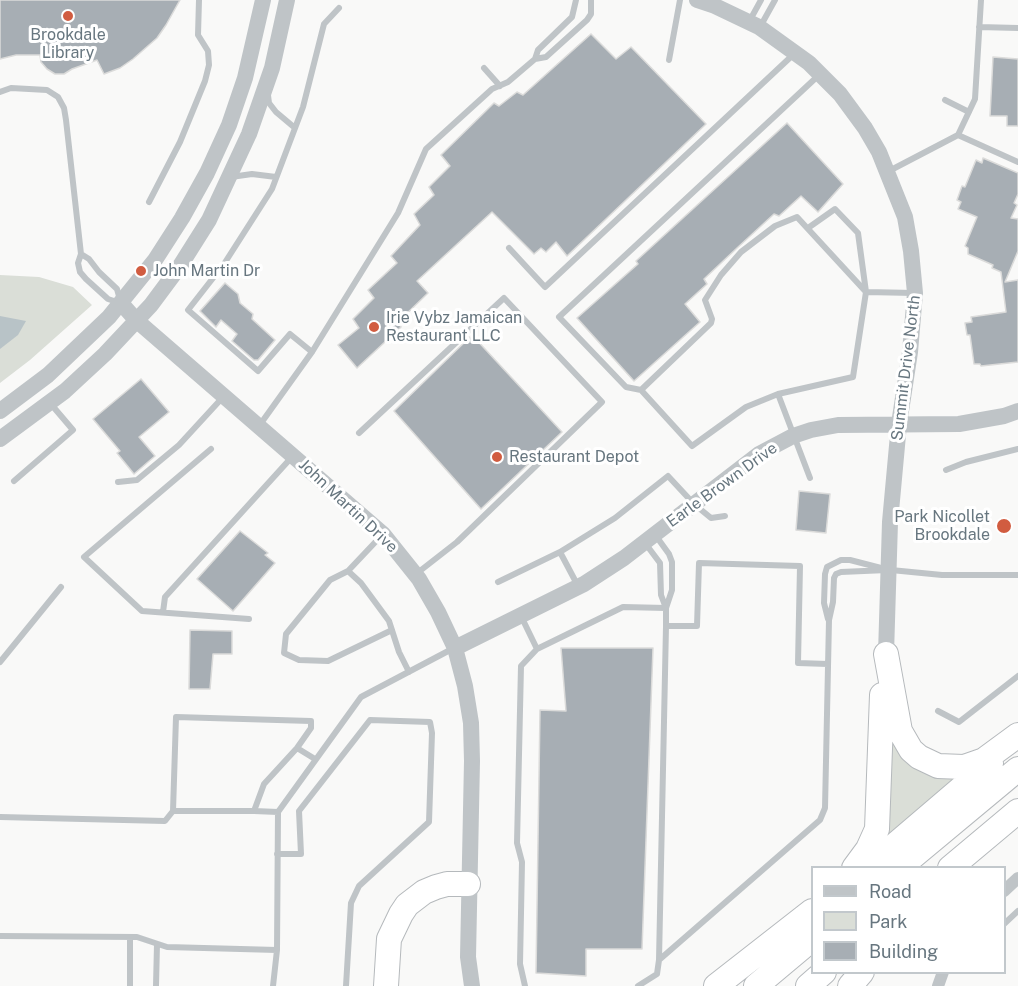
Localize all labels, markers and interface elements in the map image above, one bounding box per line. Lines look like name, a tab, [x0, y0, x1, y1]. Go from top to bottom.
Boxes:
marker: Brookdale Library	[61, 9, 75, 23]
place label: Brookdale Library	[30, 25, 106, 63]
place label: John Martin Dr	[153, 261, 260, 281]
marker: John Martin Dr	[134, 264, 148, 278]
street label: Summit Drive North	[888, 294, 924, 442]
place label: Irie Vybz Jamaican Restaurant LLC	[386, 308, 522, 346]
marker: Irie Vybz Jamaican Restaurant LLC	[367, 320, 381, 334]
street label: Earle Brown Drive	[663, 438, 781, 532]
place label: Restaurant Depot	[509, 447, 639, 467]
marker: Restaurant Depot	[490, 450, 504, 464]
street label: John Martin Drive	[295, 455, 401, 557]
place label: Park Nicollet Brookdale	[894, 507, 990, 545]
marker: Park Nicollet Brookdale	[995, 517, 1013, 535]
legend	[811, 866, 1006, 974]
text: Road	[869, 881, 912, 902]
text: Park	[869, 911, 907, 932]
text: Building	[869, 941, 938, 962]

